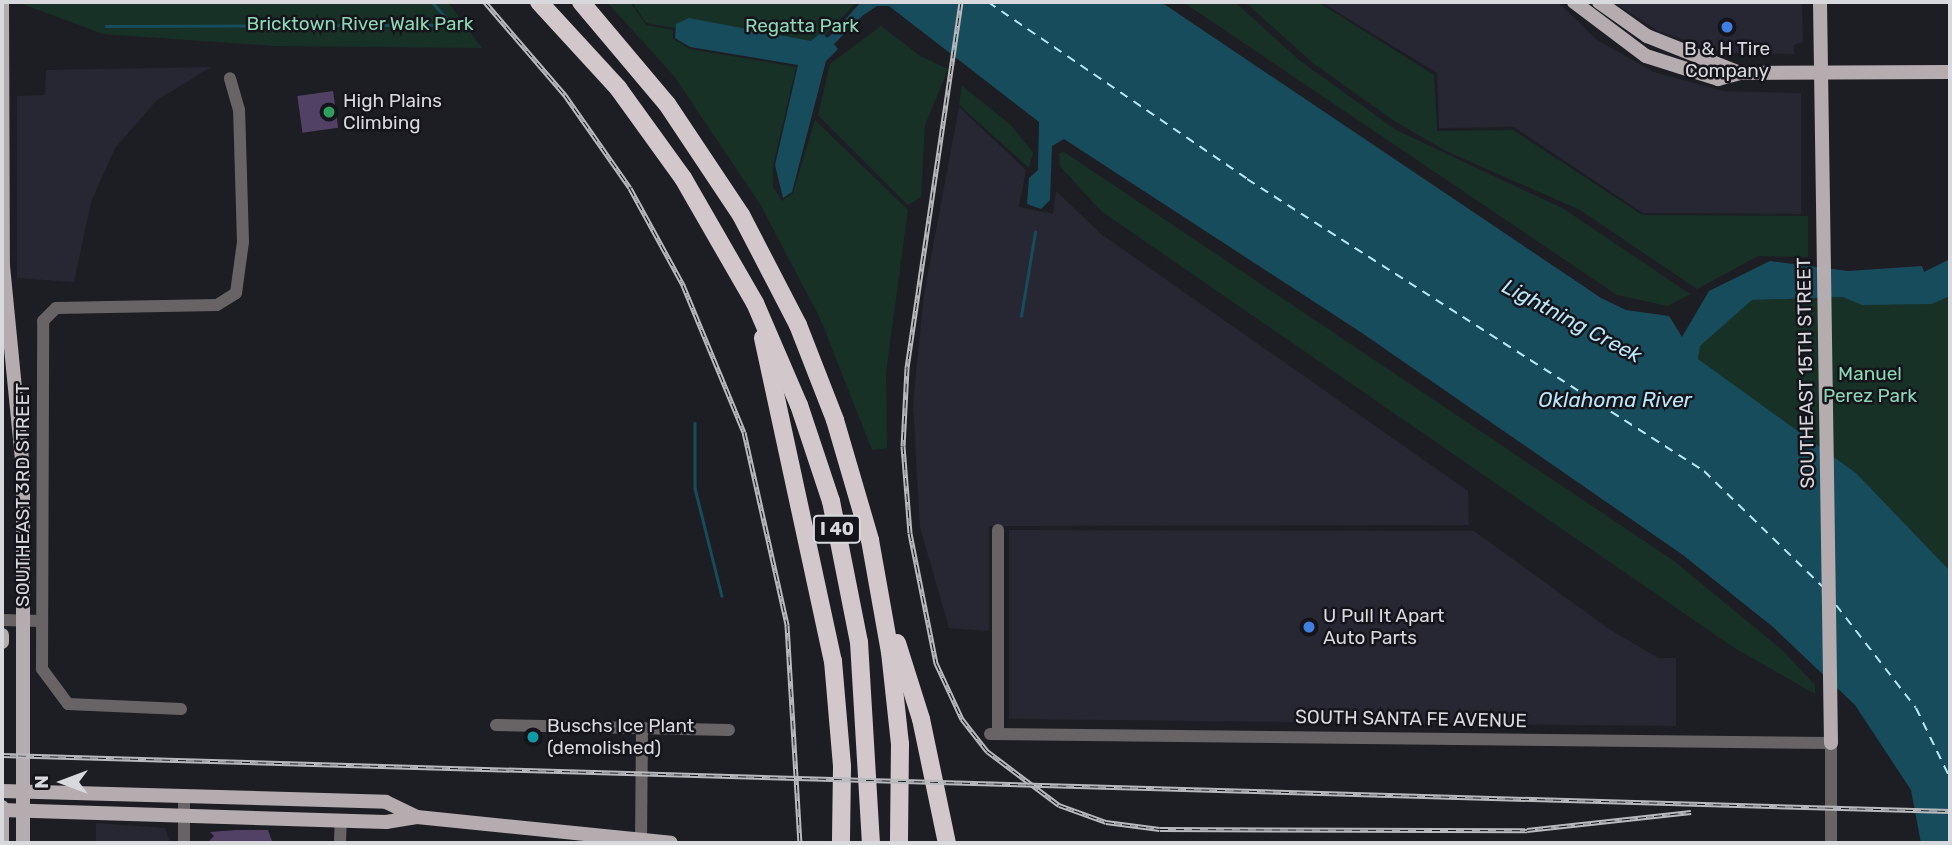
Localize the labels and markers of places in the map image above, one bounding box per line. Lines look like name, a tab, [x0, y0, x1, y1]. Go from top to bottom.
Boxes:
marker: B & H Tire Company	[1719, 19, 1735, 35]
place label: B & H Tire Company	[1684, 38, 1770, 82]
place label: High Plains Climbing	[343, 90, 442, 134]
marker: High Plains Climbing	[321, 104, 337, 120]
place label: U Pull It Apart Auto Parts	[1323, 605, 1445, 649]
marker: U Pull It Apart Auto Parts	[1301, 619, 1317, 635]
place label: Buschs Ice Plant (demolished)	[547, 715, 694, 759]
marker: Buschs Ice Plant (demolished)	[525, 729, 541, 745]

